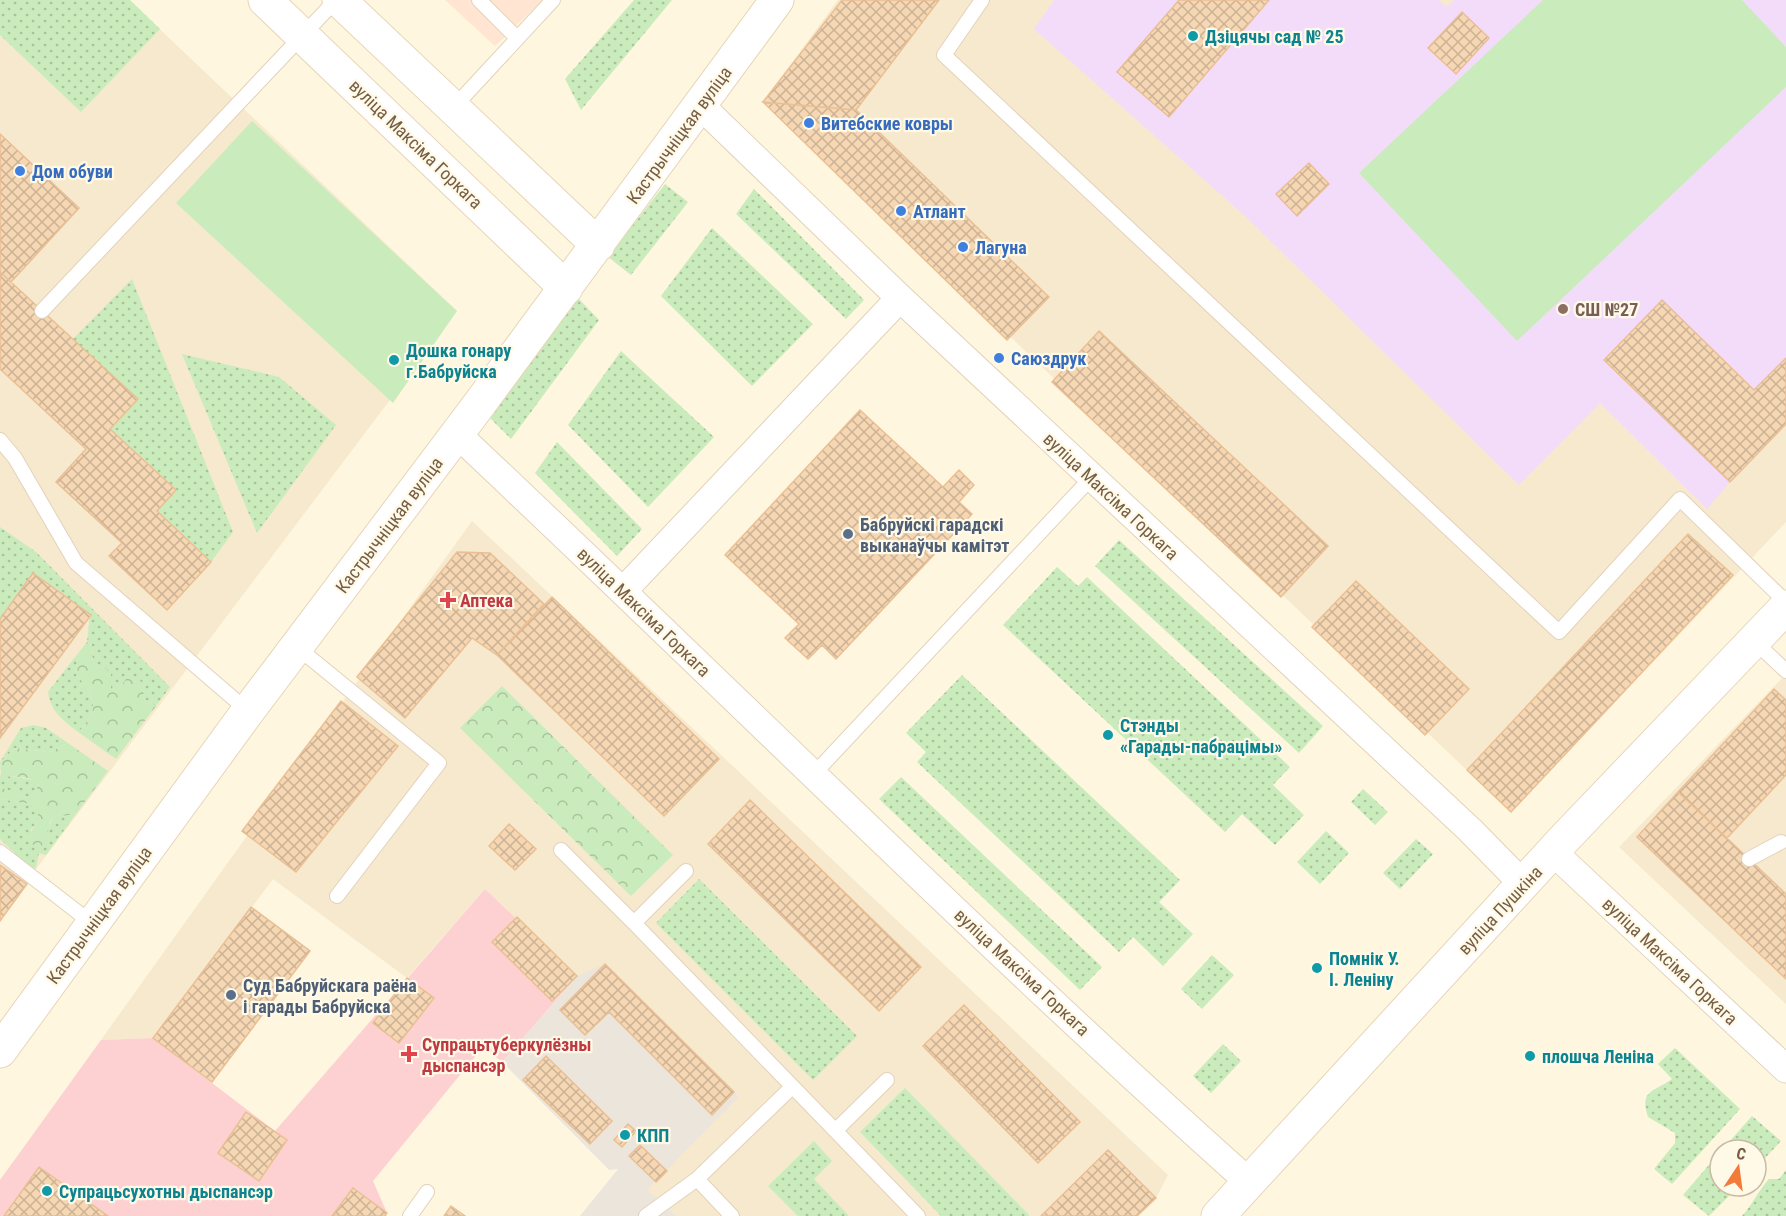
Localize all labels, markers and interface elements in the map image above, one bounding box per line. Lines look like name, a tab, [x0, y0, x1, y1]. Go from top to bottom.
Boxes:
place label: Дзіцячы сад № 25	[1205, 26, 1344, 47]
marker: Дзіцячы сад № 25	[1186, 29, 1200, 43]
street label: Кастрычніцкая вуліца	[622, 62, 736, 208]
street label: вуліца Максіма Горкага	[345, 75, 487, 213]
place label: Витебские ковры	[821, 113, 953, 134]
marker: Витебские ковры	[802, 116, 816, 130]
place label: Дом обуви	[32, 161, 113, 182]
marker: Дом обуви	[13, 164, 27, 178]
place label: Атлант	[913, 201, 966, 222]
marker: Атлант	[894, 204, 908, 218]
place label: Лагуна	[975, 237, 1027, 258]
marker: Лагуна	[956, 240, 970, 254]
place label: СШ №27	[1575, 299, 1638, 320]
marker: СШ №27	[1556, 302, 1570, 316]
place label: Дошка гонару г.Бабруйска	[406, 340, 511, 382]
place label: Саюздрук	[1011, 348, 1086, 369]
marker: Саюздрук	[992, 351, 1006, 365]
marker: Дошка гонару г.Бабруйска	[387, 353, 401, 367]
street label: вуліца Максіма Горкага	[1039, 428, 1183, 564]
street label: Кастрычніцкая вуліца	[331, 453, 447, 597]
place label: Бабруйскі гарадскі выканаўчы камітэт	[860, 514, 1009, 556]
marker: Бабруйскі гарадскі выканаўчы камітэт	[841, 527, 855, 541]
street label: вуліца Максіма Горкага	[573, 543, 715, 681]
place label: Аптека	[460, 590, 513, 611]
marker: Аптека	[441, 593, 455, 607]
place label: Стэнды «Гарады-пабрацімы»	[1120, 715, 1282, 757]
marker: Стэнды «Гарады-пабрацімы»	[1101, 728, 1115, 742]
street label: Кастрычніцкая вуліца	[42, 842, 156, 988]
street label: вуліца Пушкіна	[1454, 861, 1546, 959]
street label: вуліца Максіма Горкага	[1598, 893, 1742, 1029]
street label: вуліца Максіма Горкага	[950, 904, 1094, 1040]
place label: Помнік У. І. Леніну	[1329, 948, 1399, 990]
marker: Помнік У. І. Леніну	[1310, 961, 1324, 975]
place label: Суд Бабруйскага раёна і гарады Бабруйска	[243, 975, 417, 1017]
marker: Суд Бабруйскага раёна і гарады Бабруйска	[224, 988, 238, 1002]
place label: Супрацьтуберкулёзны дыспансэр	[422, 1034, 591, 1076]
marker: Супрацьтуберкулёзны дыспансэр	[400, 1045, 418, 1063]
place label: плошча Леніна	[1542, 1046, 1654, 1067]
marker: плошча Леніна	[1523, 1049, 1537, 1063]
place label: КПП	[637, 1125, 669, 1146]
marker: КПП	[618, 1128, 632, 1142]
north arrow	[1708, 1138, 1768, 1198]
text: С	[1735, 1144, 1748, 1164]
place label: Супрацьсухотны дыспансэр	[59, 1181, 273, 1202]
marker: Супрацьсухотны дыспансэр	[40, 1184, 54, 1198]

